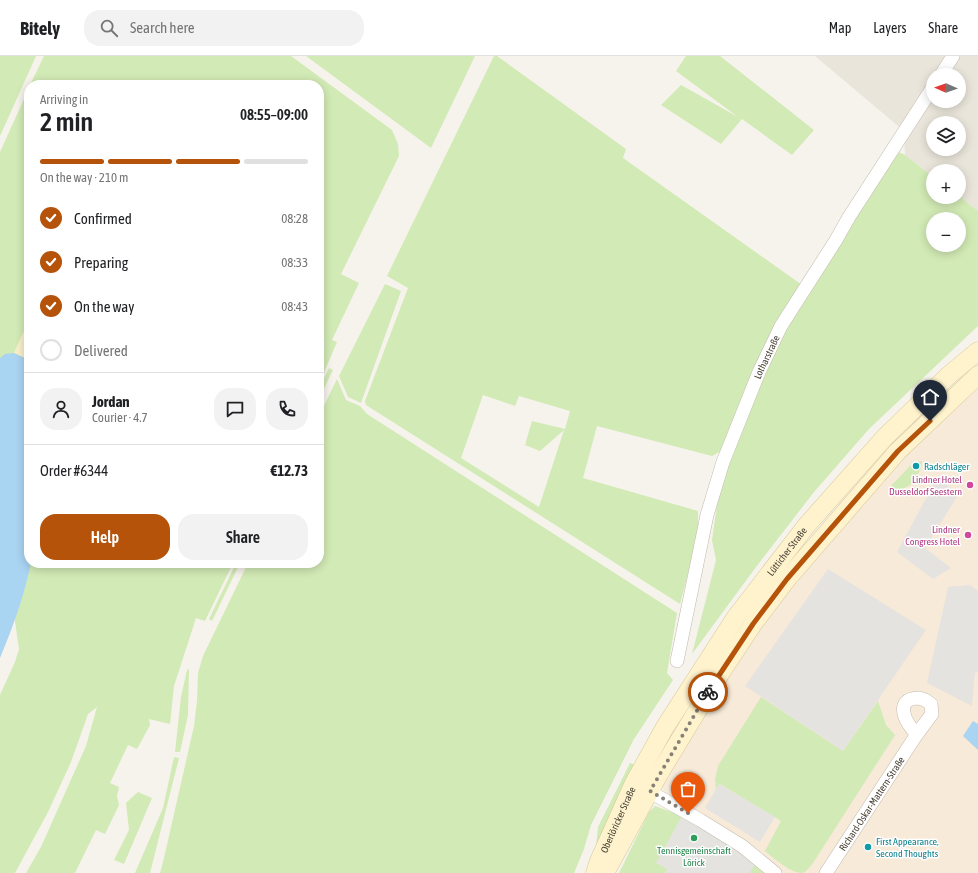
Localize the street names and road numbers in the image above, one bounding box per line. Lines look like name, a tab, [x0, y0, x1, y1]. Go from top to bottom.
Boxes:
street label: Lotharstraße	[751, 333, 781, 380]
street label: Lütticher Straße	[765, 525, 809, 578]
street label: Richard-Oskar-Mattern-Straße	[837, 754, 907, 853]
street label: Oberlöricker Straße	[598, 784, 637, 854]

